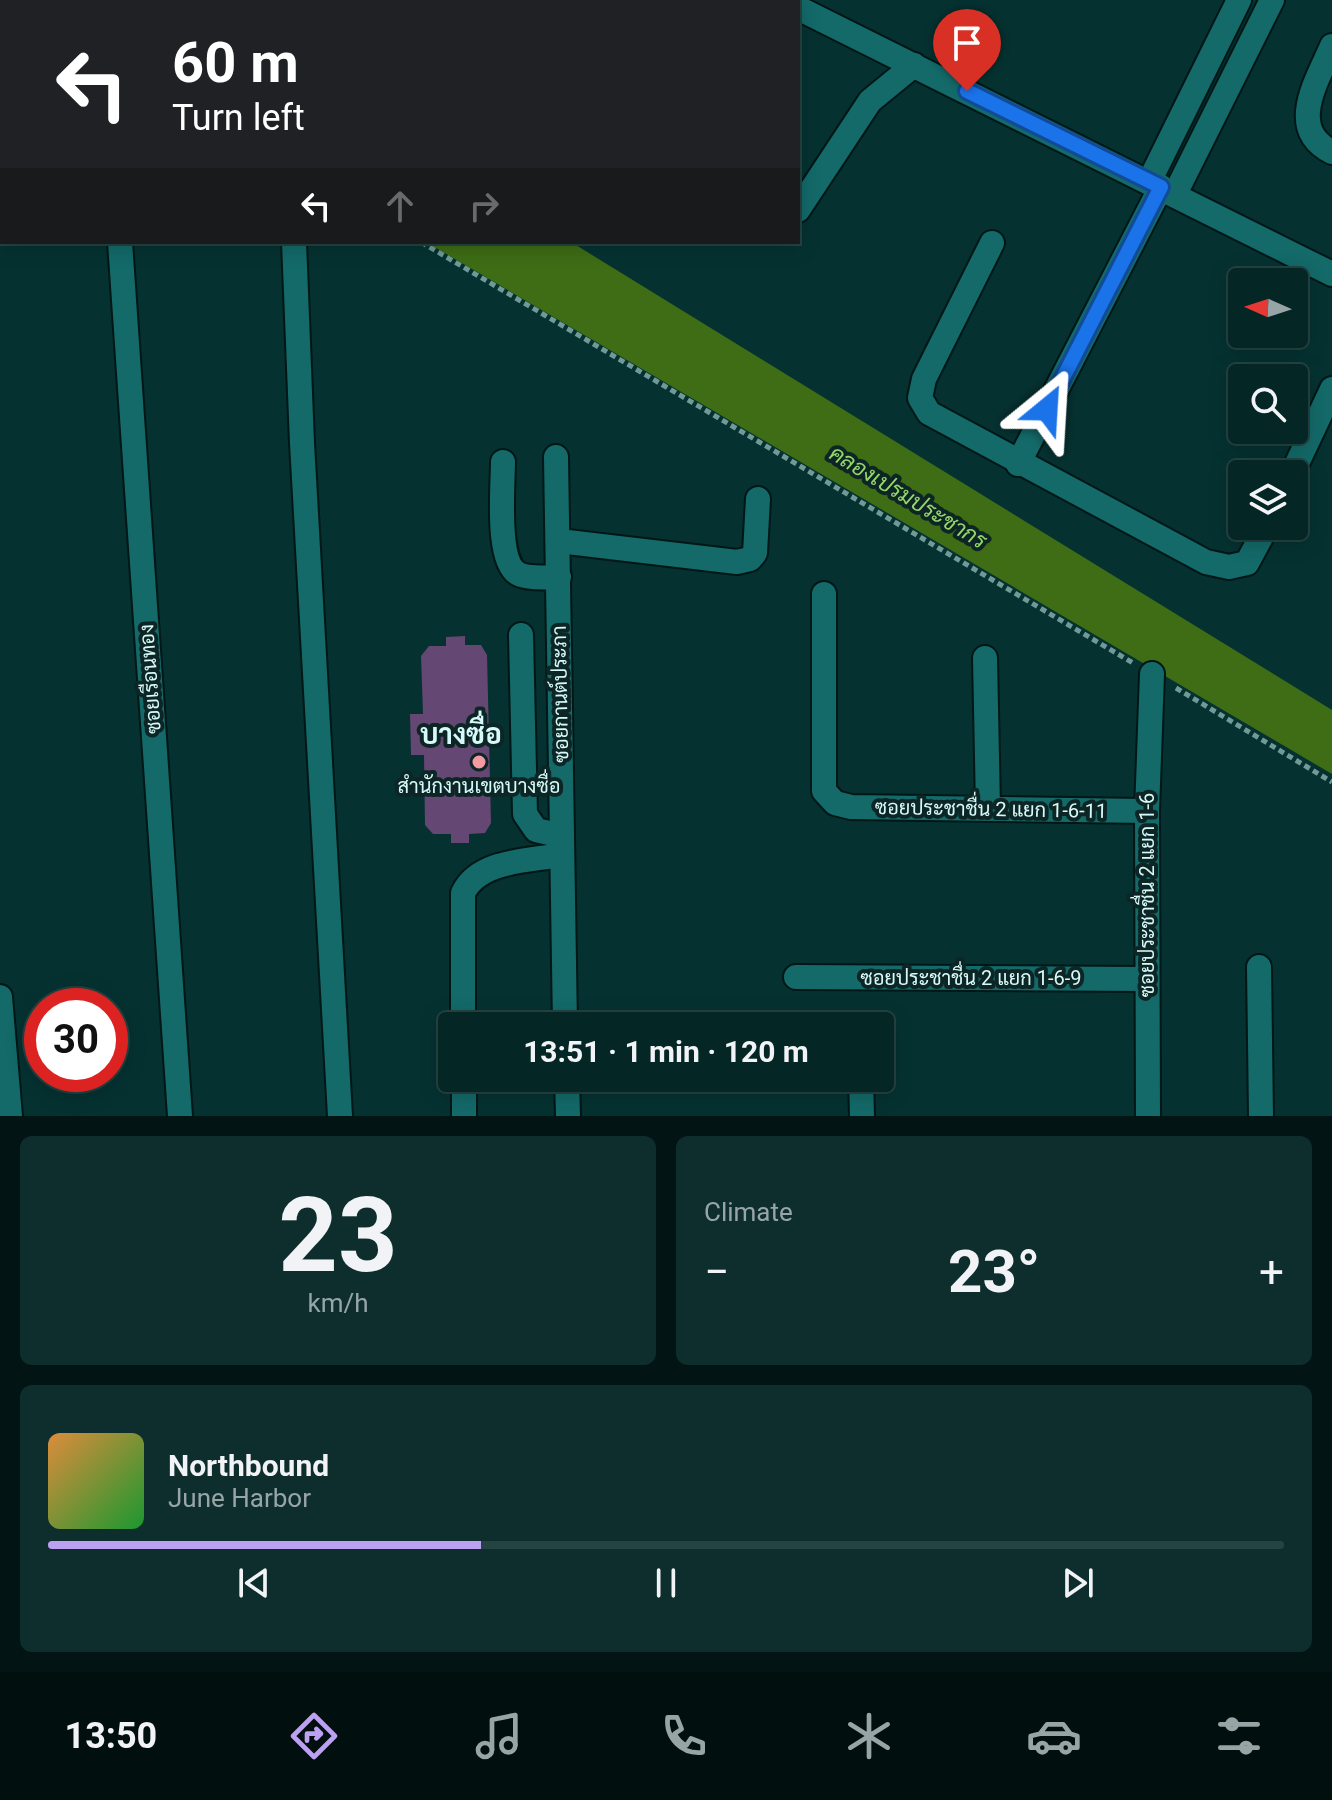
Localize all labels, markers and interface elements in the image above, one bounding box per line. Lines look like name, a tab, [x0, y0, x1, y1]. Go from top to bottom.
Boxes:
pin	[933, 9, 1001, 91]
icon: arrive	[945, 21, 989, 65]
text: 60 m	[172, 30, 299, 96]
icon: left	[40, 32, 144, 136]
text: Turn left	[172, 97, 305, 139]
icon: left	[294, 184, 338, 228]
icon: ahead	[378, 184, 422, 228]
icon: right	[462, 184, 506, 228]
north arrow	[1228, 268, 1308, 348]
map controls	[1228, 268, 1308, 540]
button: search	[1228, 364, 1308, 444]
position arrow	[1005, 367, 1089, 451]
water label: คลองเปรมประชากร	[825, 440, 992, 554]
button: layers	[1228, 460, 1308, 540]
street label: ซอยเรือนทอง	[132, 623, 166, 735]
street label: ซอยกานต์ประภา	[545, 625, 573, 763]
district label: บางซื่อ	[420, 710, 502, 751]
marker: สำนักงานเขตบางซื่อ	[470, 753, 488, 771]
place label: สำนักงานเขตบางซื่อ	[397, 769, 561, 798]
street label: ซอยประชาชื่น 2 แยก 1-6-11	[875, 790, 1107, 823]
street label: ซอยประชาชื่น 2 แยก 1-6	[1130, 793, 1159, 997]
street label: ซอยประชาชื่น 2 แยก 1-6-9	[860, 961, 1082, 990]
speed limit sign: 30	[24, 988, 128, 1092]
text: 13:51 · 1 min · 120 m	[523, 1034, 809, 1069]
text: 23	[278, 1175, 398, 1296]
text: Climate	[704, 1197, 793, 1227]
text: 23°	[948, 1236, 1040, 1307]
text: −	[704, 1246, 729, 1298]
text: +	[1259, 1246, 1284, 1298]
text: km/h	[307, 1288, 369, 1318]
text: Northbound	[168, 1448, 329, 1483]
text: June Harbor	[168, 1483, 311, 1513]
icon: previous	[232, 1561, 276, 1605]
icon: pause	[644, 1561, 688, 1605]
icon: next	[1056, 1561, 1100, 1605]
icon: directions	[286, 1708, 342, 1764]
icon: music	[471, 1708, 527, 1764]
icon: phone	[656, 1708, 712, 1764]
icon: climate	[841, 1708, 897, 1764]
icon: car	[1026, 1708, 1082, 1764]
icon: filters	[1211, 1708, 1267, 1764]
text: 13:50	[65, 1715, 157, 1757]

